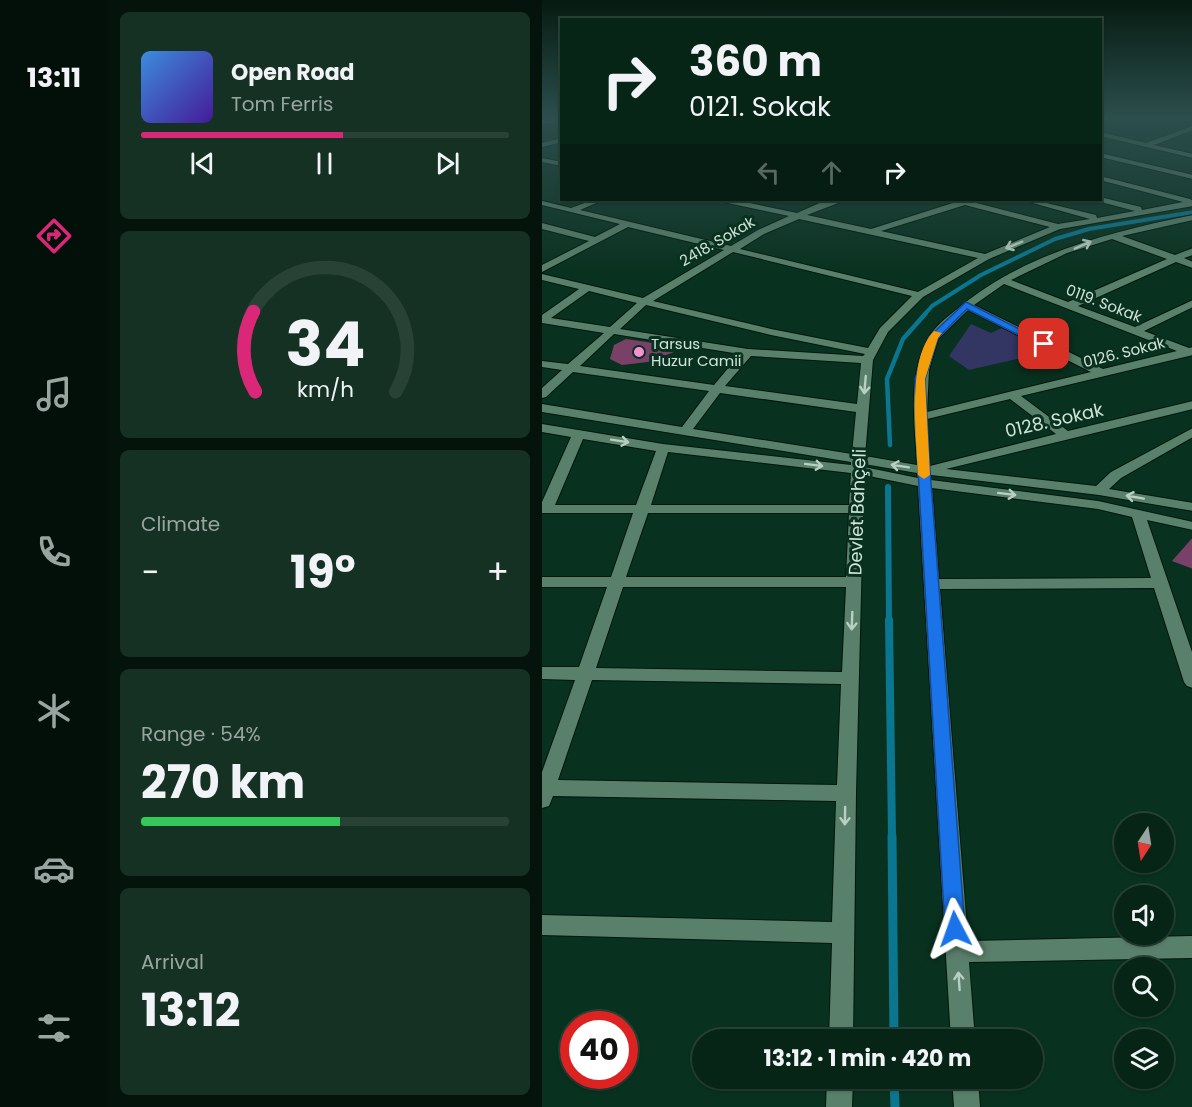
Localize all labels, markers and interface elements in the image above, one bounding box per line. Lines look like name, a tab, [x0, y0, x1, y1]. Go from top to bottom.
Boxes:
text: 360 m	[689, 32, 822, 91]
icon: right	[590, 42, 668, 120]
text: Open Road	[231, 57, 355, 88]
text: 13:11	[27, 59, 81, 96]
text: 0121. Sokak	[689, 88, 831, 125]
text: Tom Ferris	[231, 90, 333, 118]
icon: previous	[186, 147, 219, 180]
icon: pause	[308, 147, 341, 180]
icon: next	[431, 147, 464, 180]
icon: left	[752, 156, 785, 189]
icon: ahead	[815, 156, 848, 189]
icon: right	[878, 156, 911, 189]
street label: 2418. Sokak	[676, 211, 759, 271]
icon: directions	[33, 215, 75, 257]
one-way arrow	[1073, 238, 1091, 250]
one-way arrow	[1005, 240, 1024, 251]
street label: 0119. Sokak	[1063, 279, 1145, 327]
text: 34	[285, 300, 365, 388]
pin	[1018, 318, 1069, 369]
icon: arrive	[1027, 327, 1060, 360]
street label: 0126. Sokak	[1081, 332, 1167, 372]
place label: Tarsus Huzur Camii	[651, 333, 742, 371]
marker: Tarsus Huzur Camii	[632, 345, 646, 359]
icon: music	[33, 373, 75, 415]
text: km/h	[296, 374, 354, 405]
one-way arrow	[859, 374, 870, 394]
street label: 0128. Sokak	[1002, 396, 1106, 443]
one-way arrow	[610, 436, 630, 447]
street label: Devlet Bahçeli	[842, 448, 872, 576]
one-way arrow	[804, 459, 823, 470]
one-way arrow	[891, 460, 910, 471]
one-way arrow	[996, 488, 1016, 499]
one-way arrow	[1126, 491, 1145, 502]
text: Climate	[141, 510, 220, 538]
icon: phone	[33, 531, 75, 573]
text: 19°	[290, 541, 356, 604]
text: −	[141, 549, 159, 596]
text: +	[486, 549, 509, 596]
one-way arrow	[847, 611, 858, 631]
icon: climate	[33, 690, 75, 732]
text: Range · 54%	[141, 720, 261, 748]
text: 270 km	[141, 751, 305, 814]
one-way arrow	[839, 806, 851, 826]
north arrow	[1114, 813, 1174, 873]
map controls	[1114, 813, 1174, 1089]
icon: car	[33, 848, 75, 890]
button: sound	[1114, 885, 1174, 945]
position arrow	[923, 897, 987, 961]
text: Arrival	[141, 948, 204, 976]
button: search	[1114, 957, 1174, 1017]
one-way arrow	[953, 972, 964, 992]
text: 13:12	[141, 979, 241, 1042]
icon: filters	[33, 1007, 75, 1049]
speed limit sign: 40	[560, 1011, 638, 1089]
button: layers	[1114, 1029, 1174, 1089]
text: 13:12 · 1 min · 420 m	[764, 1043, 971, 1074]

